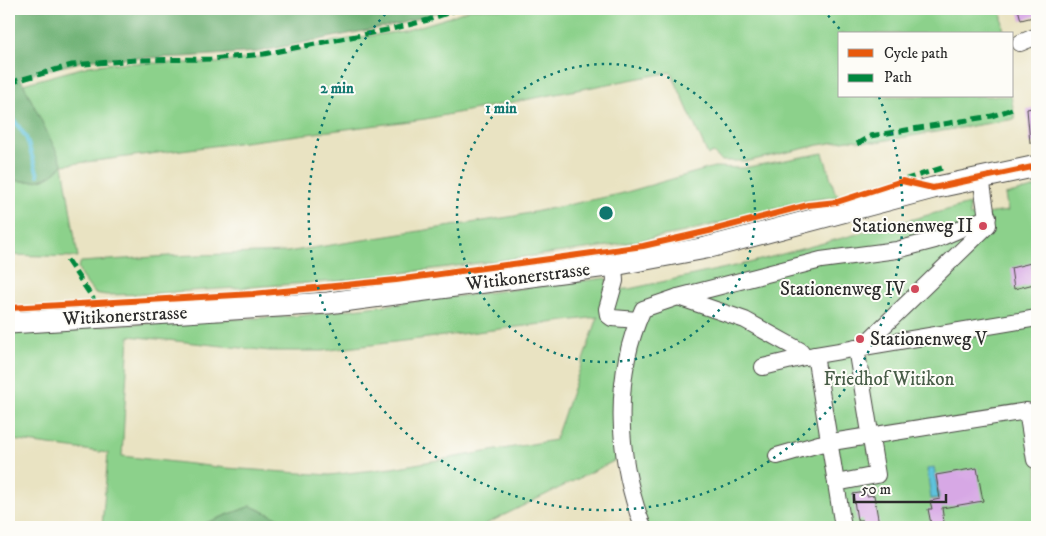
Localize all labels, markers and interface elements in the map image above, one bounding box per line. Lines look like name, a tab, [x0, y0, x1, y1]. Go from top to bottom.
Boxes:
legend	[838, 32, 1014, 98]
text: Cycle path	[884, 44, 948, 63]
text: Path	[884, 68, 912, 87]
text: 2 min	[320, 79, 354, 98]
text: 1 min	[485, 99, 517, 118]
centre of rings	[597, 204, 615, 222]
place label: Stationenweg II	[852, 215, 973, 238]
marker: Stationenweg II	[977, 220, 989, 232]
street label: Witikonerstrasse	[464, 258, 591, 296]
place label: Stationenweg IV	[780, 278, 906, 301]
marker: Stationenweg IV	[909, 283, 921, 295]
street label: Witikonerstrasse	[61, 301, 188, 331]
place label: Stationenweg V	[870, 328, 988, 351]
marker: Stationenweg V	[854, 333, 866, 345]
park label: Friedhof Witikon	[824, 368, 954, 391]
scale bar	[854, 471, 946, 503]
text: 50 m	[861, 480, 891, 499]

